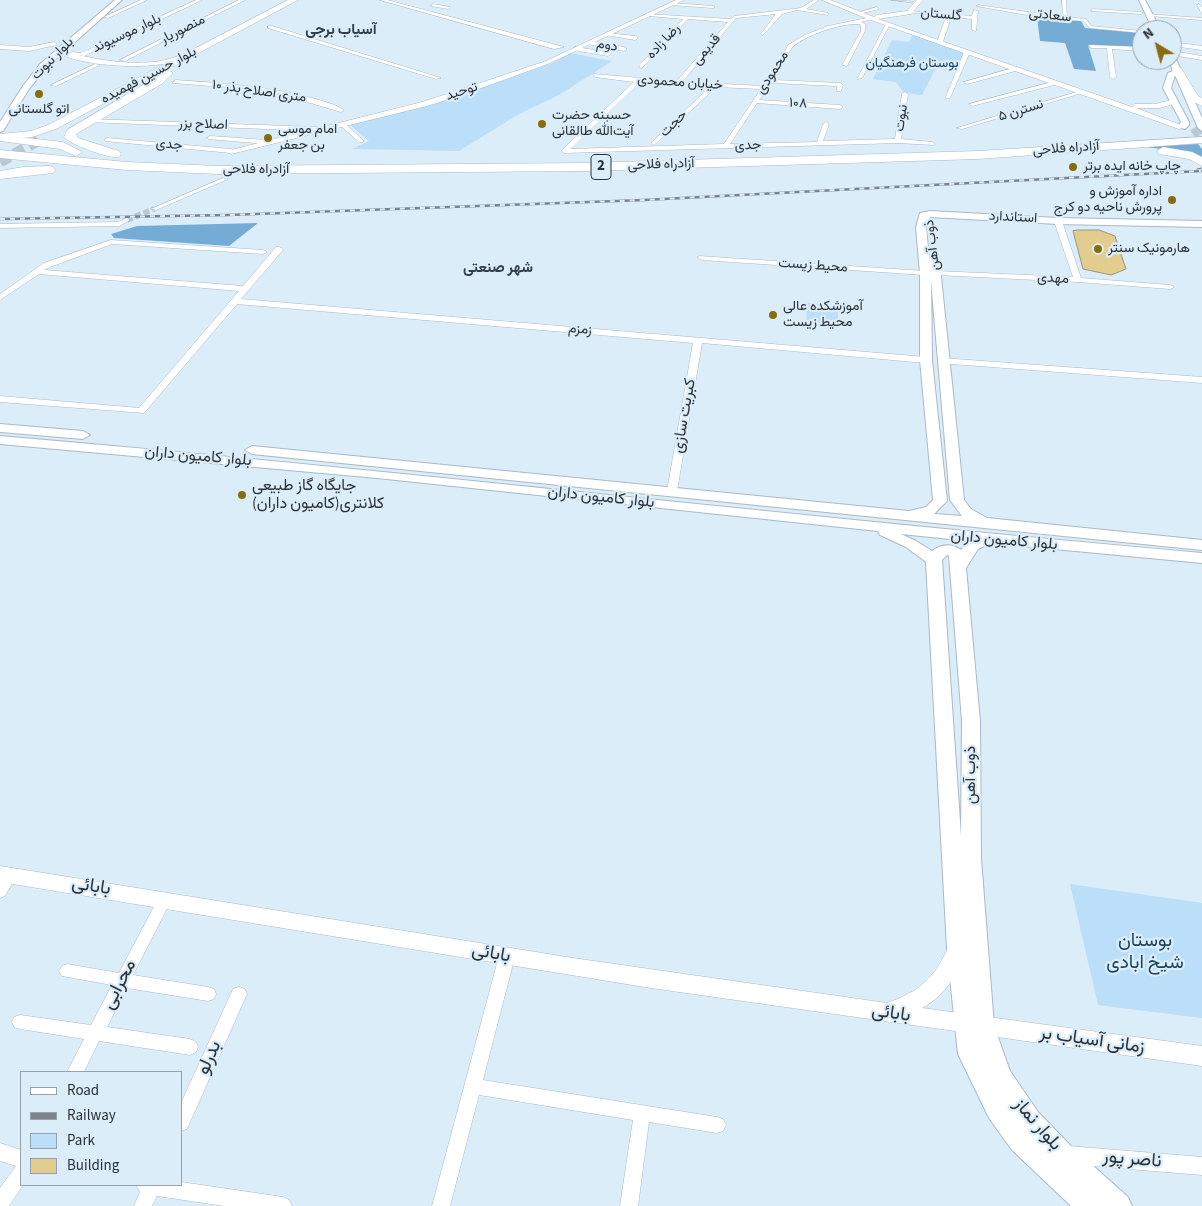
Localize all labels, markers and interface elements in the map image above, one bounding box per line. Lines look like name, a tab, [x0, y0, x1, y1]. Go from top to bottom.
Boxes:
street label: گلستان	[920, 5, 962, 25]
street label: سعادتی	[1028, 5, 1072, 27]
street label: بلوار موسیوند	[90, 11, 164, 57]
street label: منصوریار	[158, 12, 208, 48]
north arrow	[1132, 20, 1182, 70]
street label: رضا زاده	[643, 21, 685, 63]
district label: آسیاب برجی	[305, 22, 377, 40]
text: N	[1139, 23, 1158, 45]
street label: قدیمی	[689, 31, 725, 69]
street label: بلوار نبوت	[28, 34, 78, 84]
street label: دوم	[595, 36, 619, 56]
street label: بلوار حسین فهمیده	[98, 44, 200, 108]
street label: محمودی	[753, 48, 793, 98]
park label: بوستان فرهنگیان	[865, 56, 959, 72]
street label: خیابان محمودی	[637, 72, 723, 94]
street label: ۱۰ متری اصلاح بذر	[211, 77, 307, 107]
street label: توحید	[444, 79, 480, 105]
marker: اتو گلستانی	[33, 88, 45, 100]
street label: ۱۰۸	[788, 95, 808, 113]
street label: نسترن ۵	[996, 96, 1046, 126]
place label: اتو گلستانی	[8, 102, 70, 118]
street label: نبوت	[892, 103, 912, 133]
street label: حجت	[657, 107, 691, 141]
place label: حسینه حضرت آیت‌الله طالقانی	[552, 108, 634, 140]
street label: اصلاح بزر	[178, 116, 228, 134]
marker: حسینه حضرت آیت‌الله طالقانی	[536, 118, 548, 130]
place label: امام موسی بن جعفر	[278, 122, 337, 154]
marker: امام موسی بن جعفر	[262, 132, 274, 144]
street label: جدی	[155, 135, 183, 155]
street label: جدی	[734, 137, 762, 155]
street label: آزادراه فلاحی	[1032, 138, 1100, 160]
road number: 2	[591, 154, 611, 180]
street label: آزادراه فلاحی	[627, 155, 695, 175]
place label: چاپ خانه ایده برتر	[1083, 159, 1181, 175]
marker: چاپ خانه ایده برتر	[1067, 161, 1079, 173]
street label: آزادراه فلاحی	[223, 162, 289, 178]
place label: اداره آموزش و پرورش ناحیه دو کرج	[1054, 184, 1162, 216]
marker: اداره آموزش و پرورش ناحیه دو کرج	[1166, 194, 1178, 206]
street label: استاندارد	[988, 208, 1038, 228]
street label: ذوب آهن	[922, 219, 944, 271]
place label: هارمونیک سنتر	[1108, 241, 1190, 257]
marker: هارمونیک سنتر	[1092, 243, 1104, 255]
street label: محیط زیست	[778, 255, 848, 277]
district label: شهر صنعتی	[463, 260, 533, 278]
street label: مهدی	[1037, 270, 1069, 288]
place label: آموزشکده عالی محیط زیست	[783, 299, 863, 332]
marker: آموزشکده عالی محیط زیست	[767, 309, 779, 321]
street label: زمزم	[567, 321, 593, 339]
street label: کبریت سازی	[669, 377, 701, 455]
street label: بلوار کامیون داران	[144, 443, 252, 471]
place label: جایگاه گاز طبیعی کلانتری(کامیون داران)	[252, 476, 384, 514]
street label: بلوار کامیون داران	[547, 483, 655, 513]
marker: جایگاه گاز طبیعی کلانتری(کامیون داران)	[236, 489, 248, 501]
street label: بلوار کامیون داران	[950, 527, 1058, 555]
street label: ذوب آهن	[961, 746, 981, 804]
street label: بابائی	[70, 873, 112, 901]
park label: بوستان شیخ ابادی	[1106, 931, 1184, 975]
street label: بابائی	[470, 939, 512, 969]
street label: محرابی	[98, 956, 142, 1014]
street label: بابائی	[870, 1000, 912, 1028]
street label: زمانی آسیاب بر	[1038, 1022, 1146, 1060]
street label: بدرلو	[193, 1037, 227, 1079]
legend	[20, 1071, 182, 1186]
text: Road	[67, 1080, 99, 1101]
street label: بلوار نماز	[1008, 1094, 1066, 1156]
text: Railway	[67, 1105, 116, 1126]
text: Park	[67, 1130, 95, 1151]
street label: ناصر پور	[1101, 1146, 1163, 1174]
text: Building	[67, 1155, 119, 1176]

